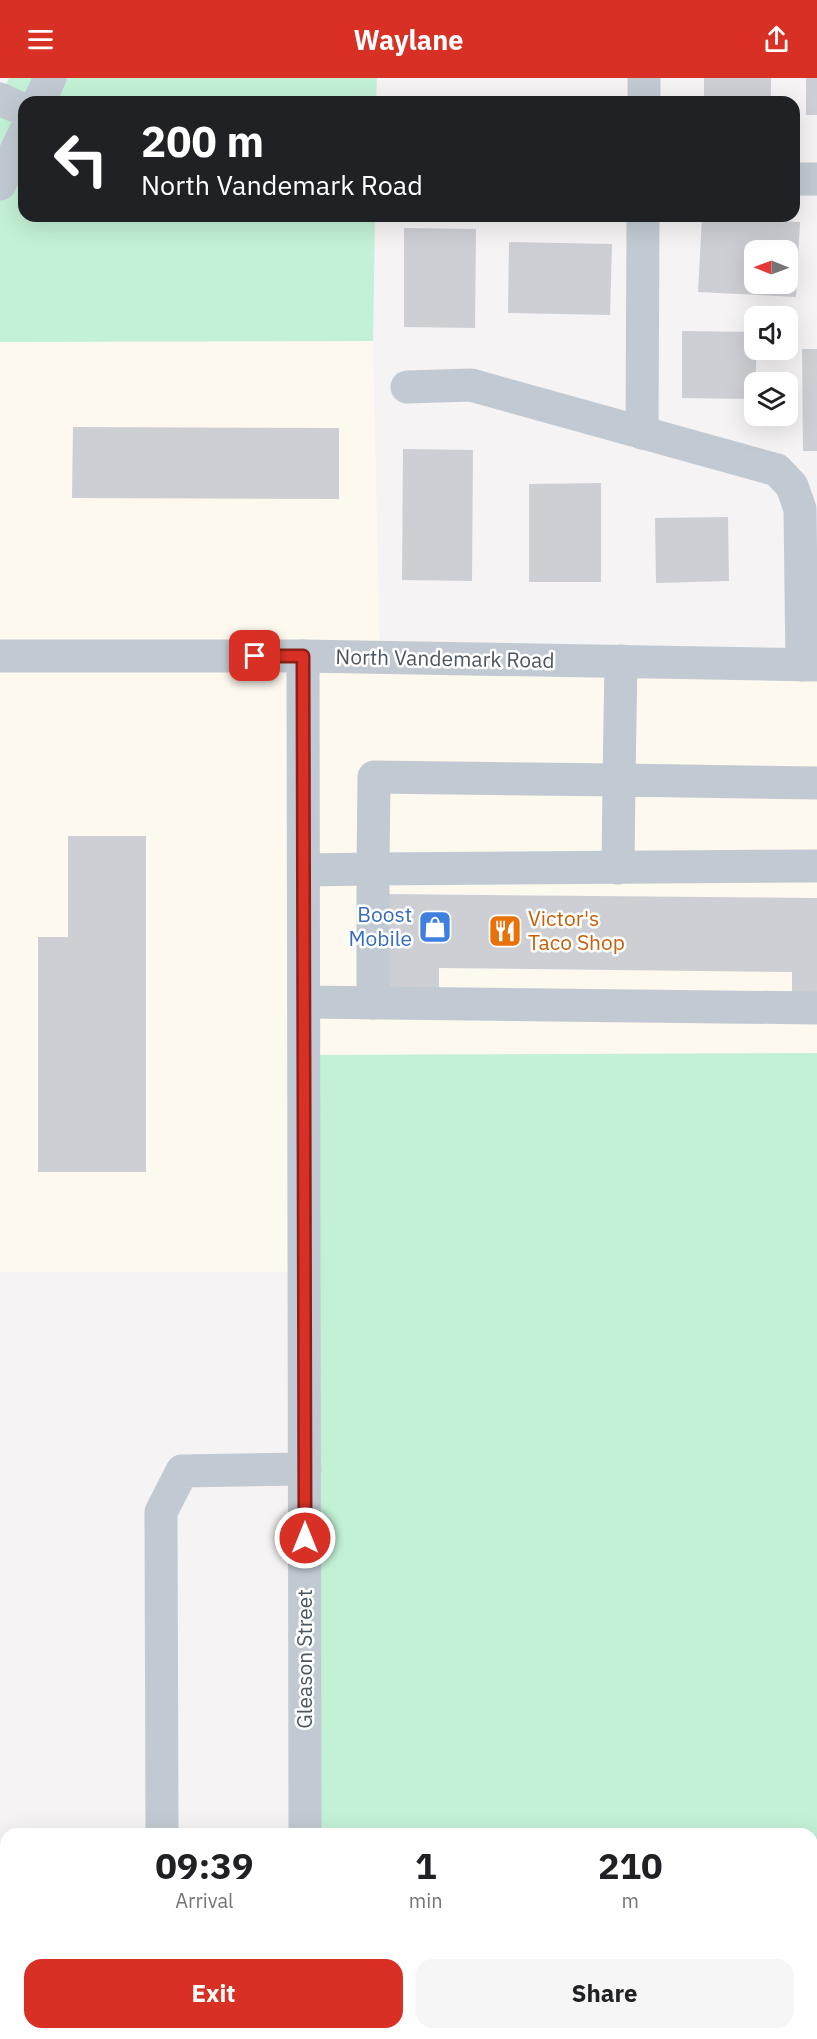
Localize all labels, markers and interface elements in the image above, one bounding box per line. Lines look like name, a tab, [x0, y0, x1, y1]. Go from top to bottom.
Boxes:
text: Waylane	[354, 22, 463, 57]
icon: menu	[24, 23, 57, 56]
icon: share	[760, 23, 793, 56]
text: 200 m	[141, 114, 264, 169]
icon: left	[42, 120, 120, 198]
text: North Vandemark Road	[141, 167, 423, 202]
north arrow	[744, 240, 798, 294]
map controls	[744, 240, 798, 426]
button: sound	[744, 306, 798, 360]
button: layers	[744, 372, 798, 426]
pin	[229, 630, 280, 681]
icon: arrive	[238, 639, 271, 672]
street label: North Vandemark Road	[335, 642, 555, 674]
place label: Boost Mobile	[349, 900, 412, 952]
place label: Victor's Taco Shop	[528, 904, 625, 956]
shop icon: Boost Mobile	[417, 909, 453, 945]
restaurant icon: Victor's Taco Shop	[487, 913, 523, 949]
position arrow	[273, 1506, 337, 1570]
street label: Gleason Street	[290, 1589, 318, 1729]
text: 09:39	[155, 1842, 254, 1889]
text: 1	[415, 1842, 437, 1889]
text: 210	[598, 1842, 663, 1889]
text: Arrival	[175, 1887, 234, 1914]
text: min	[409, 1887, 443, 1914]
text: m	[622, 1887, 639, 1914]
button: Exit	[24, 1959, 403, 2028]
button: Share	[415, 1959, 794, 2028]

